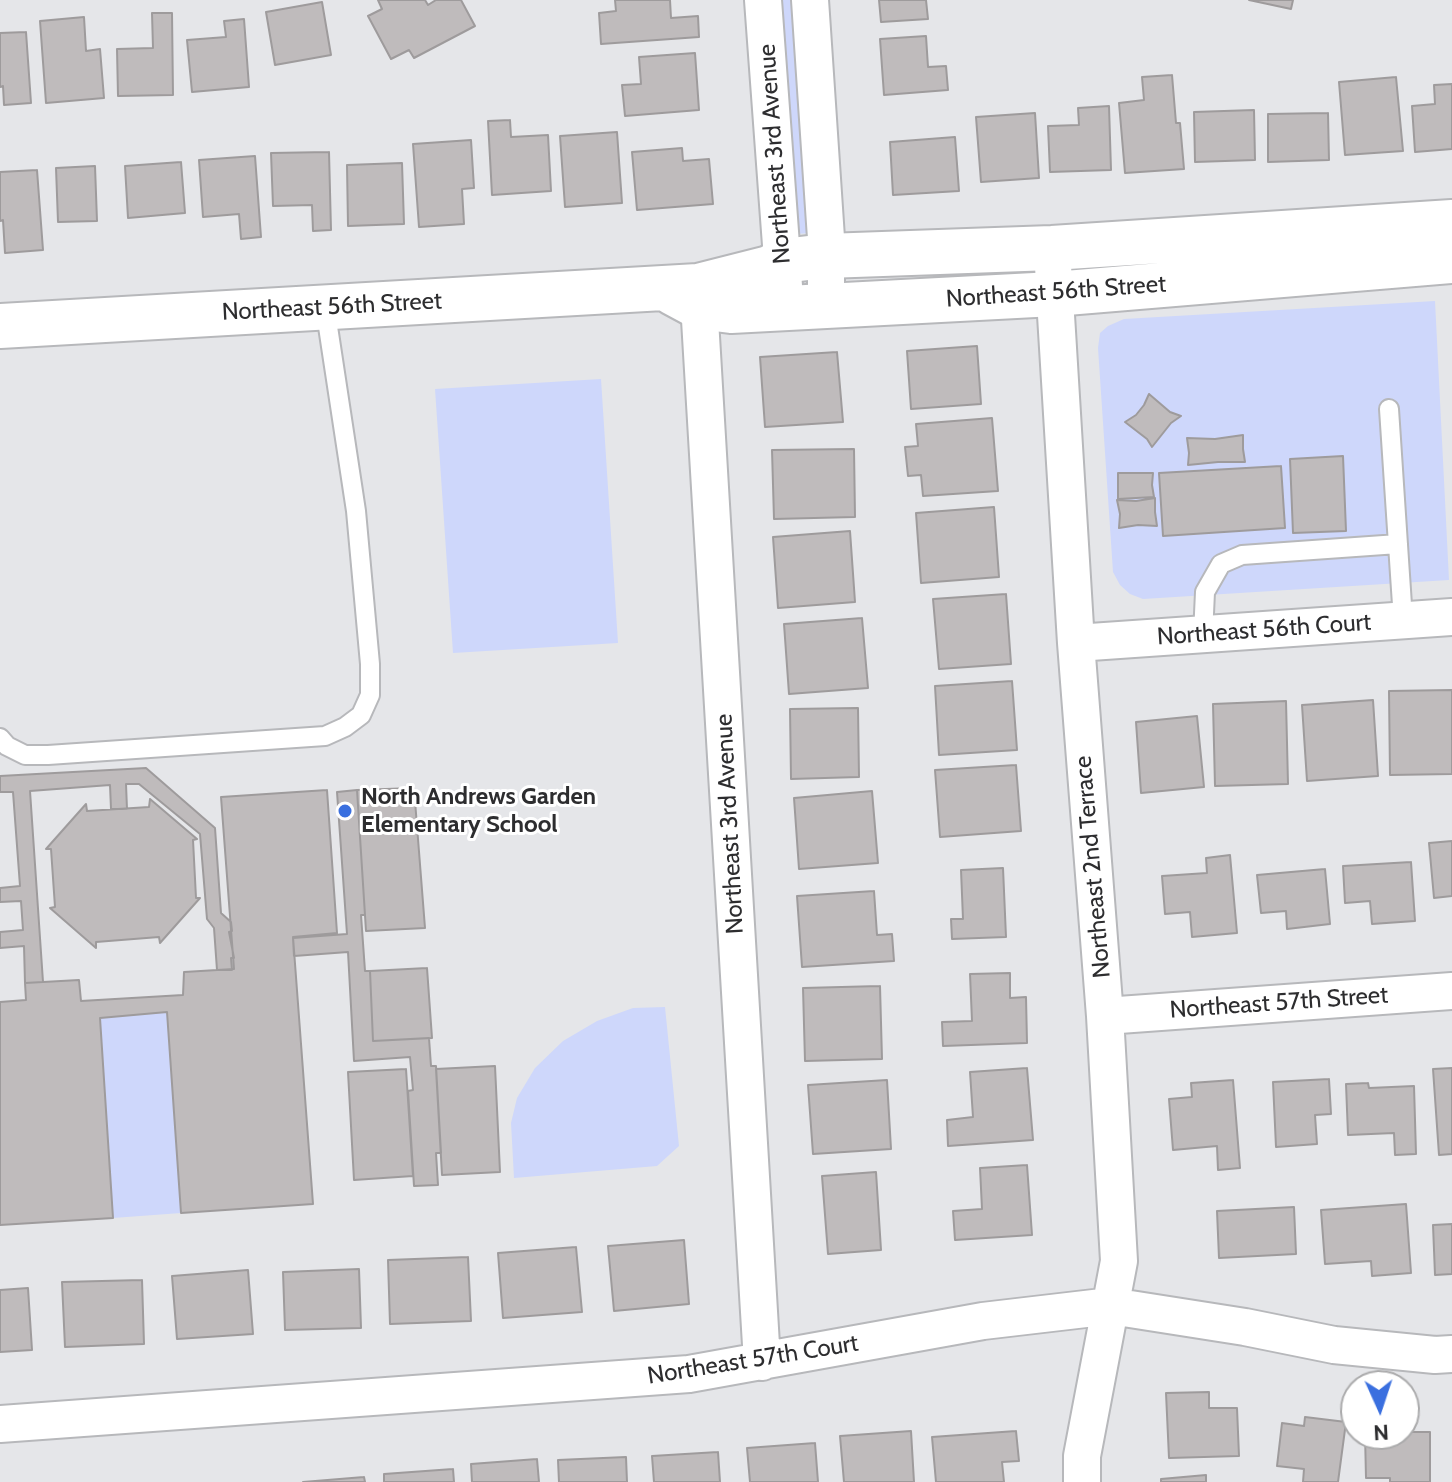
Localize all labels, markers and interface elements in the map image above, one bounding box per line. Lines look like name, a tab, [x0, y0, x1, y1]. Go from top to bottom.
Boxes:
street label: Northeast 3rd Avenue	[753, 43, 797, 265]
street label: Northeast 56th Street	[945, 270, 1167, 314]
street label: Northeast 56th Street	[221, 287, 443, 327]
street label: Northeast 56th Court	[1156, 608, 1372, 652]
street label: Northeast 3rd Avenue	[710, 713, 750, 935]
street label: Northeast 2nd Terrace	[1069, 755, 1117, 979]
place label: North Andrews Garden Elementary School	[361, 783, 596, 839]
marker: North Andrews Garden Elementary School	[336, 802, 354, 820]
street label: Northeast 57th Street	[1169, 981, 1389, 1025]
street label: Northeast 57th Court	[645, 1329, 861, 1391]
north arrow	[1340, 1370, 1420, 1450]
text: N	[1373, 1419, 1390, 1446]

